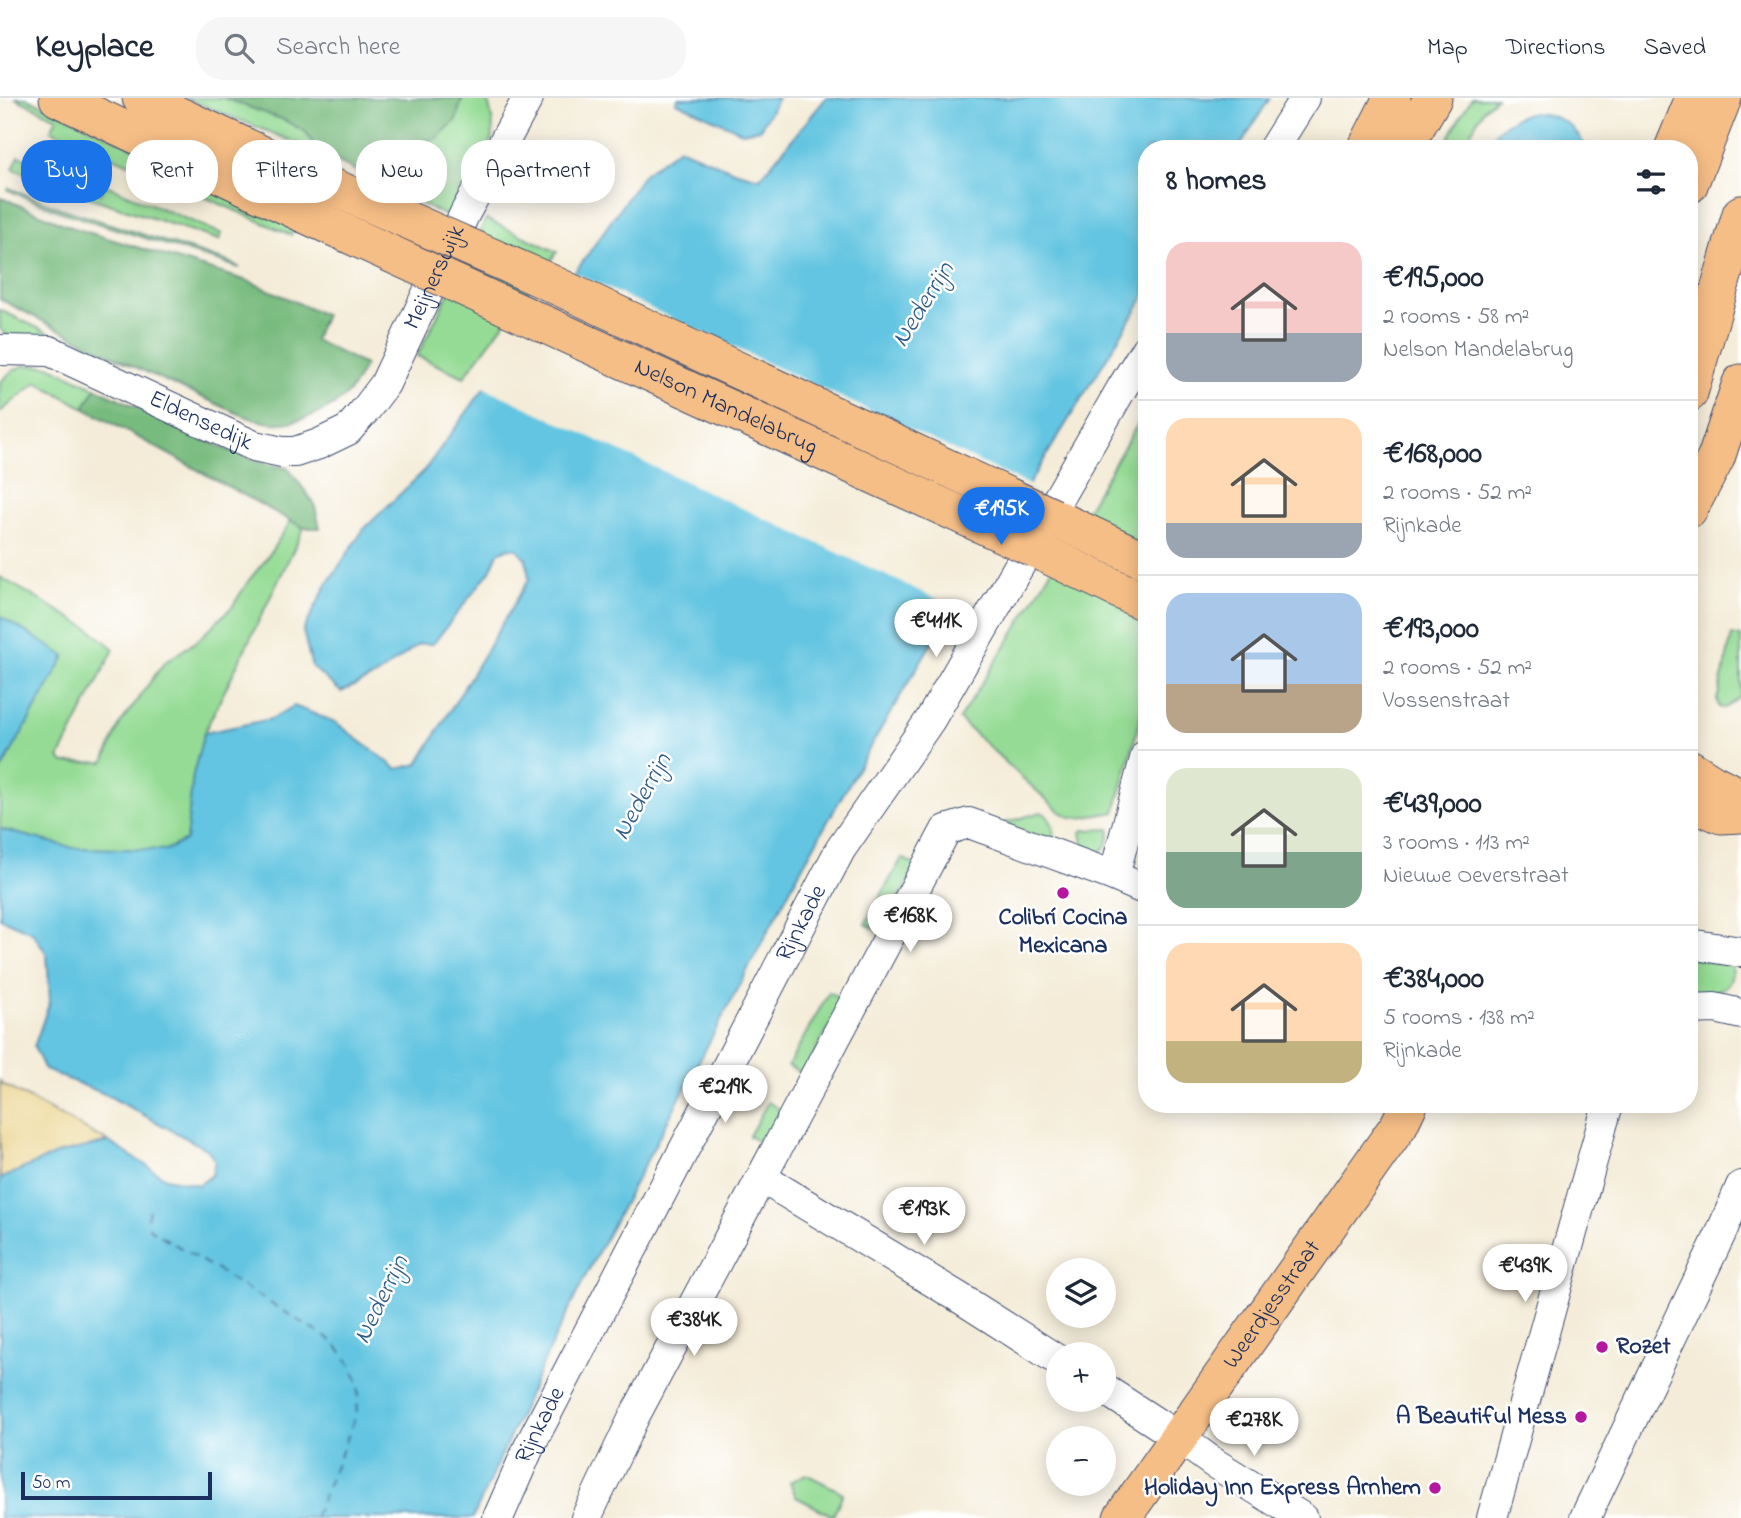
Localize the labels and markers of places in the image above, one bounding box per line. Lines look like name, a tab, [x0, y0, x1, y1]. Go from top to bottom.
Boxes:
pin: €195K	[952, 488, 1050, 547]
pin: €411K	[887, 600, 985, 659]
marker: Colibrí Cocina Mexicana	[1055, 885, 1071, 901]
pin: €168K	[861, 894, 959, 954]
place label: Colibrí Cocina Mexicana	[998, 901, 1128, 964]
pin: €219K	[676, 1066, 774, 1125]
pin: €193K	[875, 1188, 973, 1247]
pin: €439K	[1476, 1244, 1574, 1304]
pin: €384K	[645, 1298, 743, 1358]
place label: Rozet	[1616, 1330, 1672, 1365]
marker: Rozet	[1594, 1339, 1610, 1355]
pin: €278K	[1205, 1398, 1303, 1458]
place label: A Beautiful Mess	[1396, 1400, 1567, 1435]
marker: A Beautiful Mess	[1573, 1409, 1589, 1425]
place label: Holiday Inn Express Arnhem	[1144, 1471, 1421, 1507]
marker: Holiday Inn Express Arnhem	[1427, 1480, 1443, 1496]

